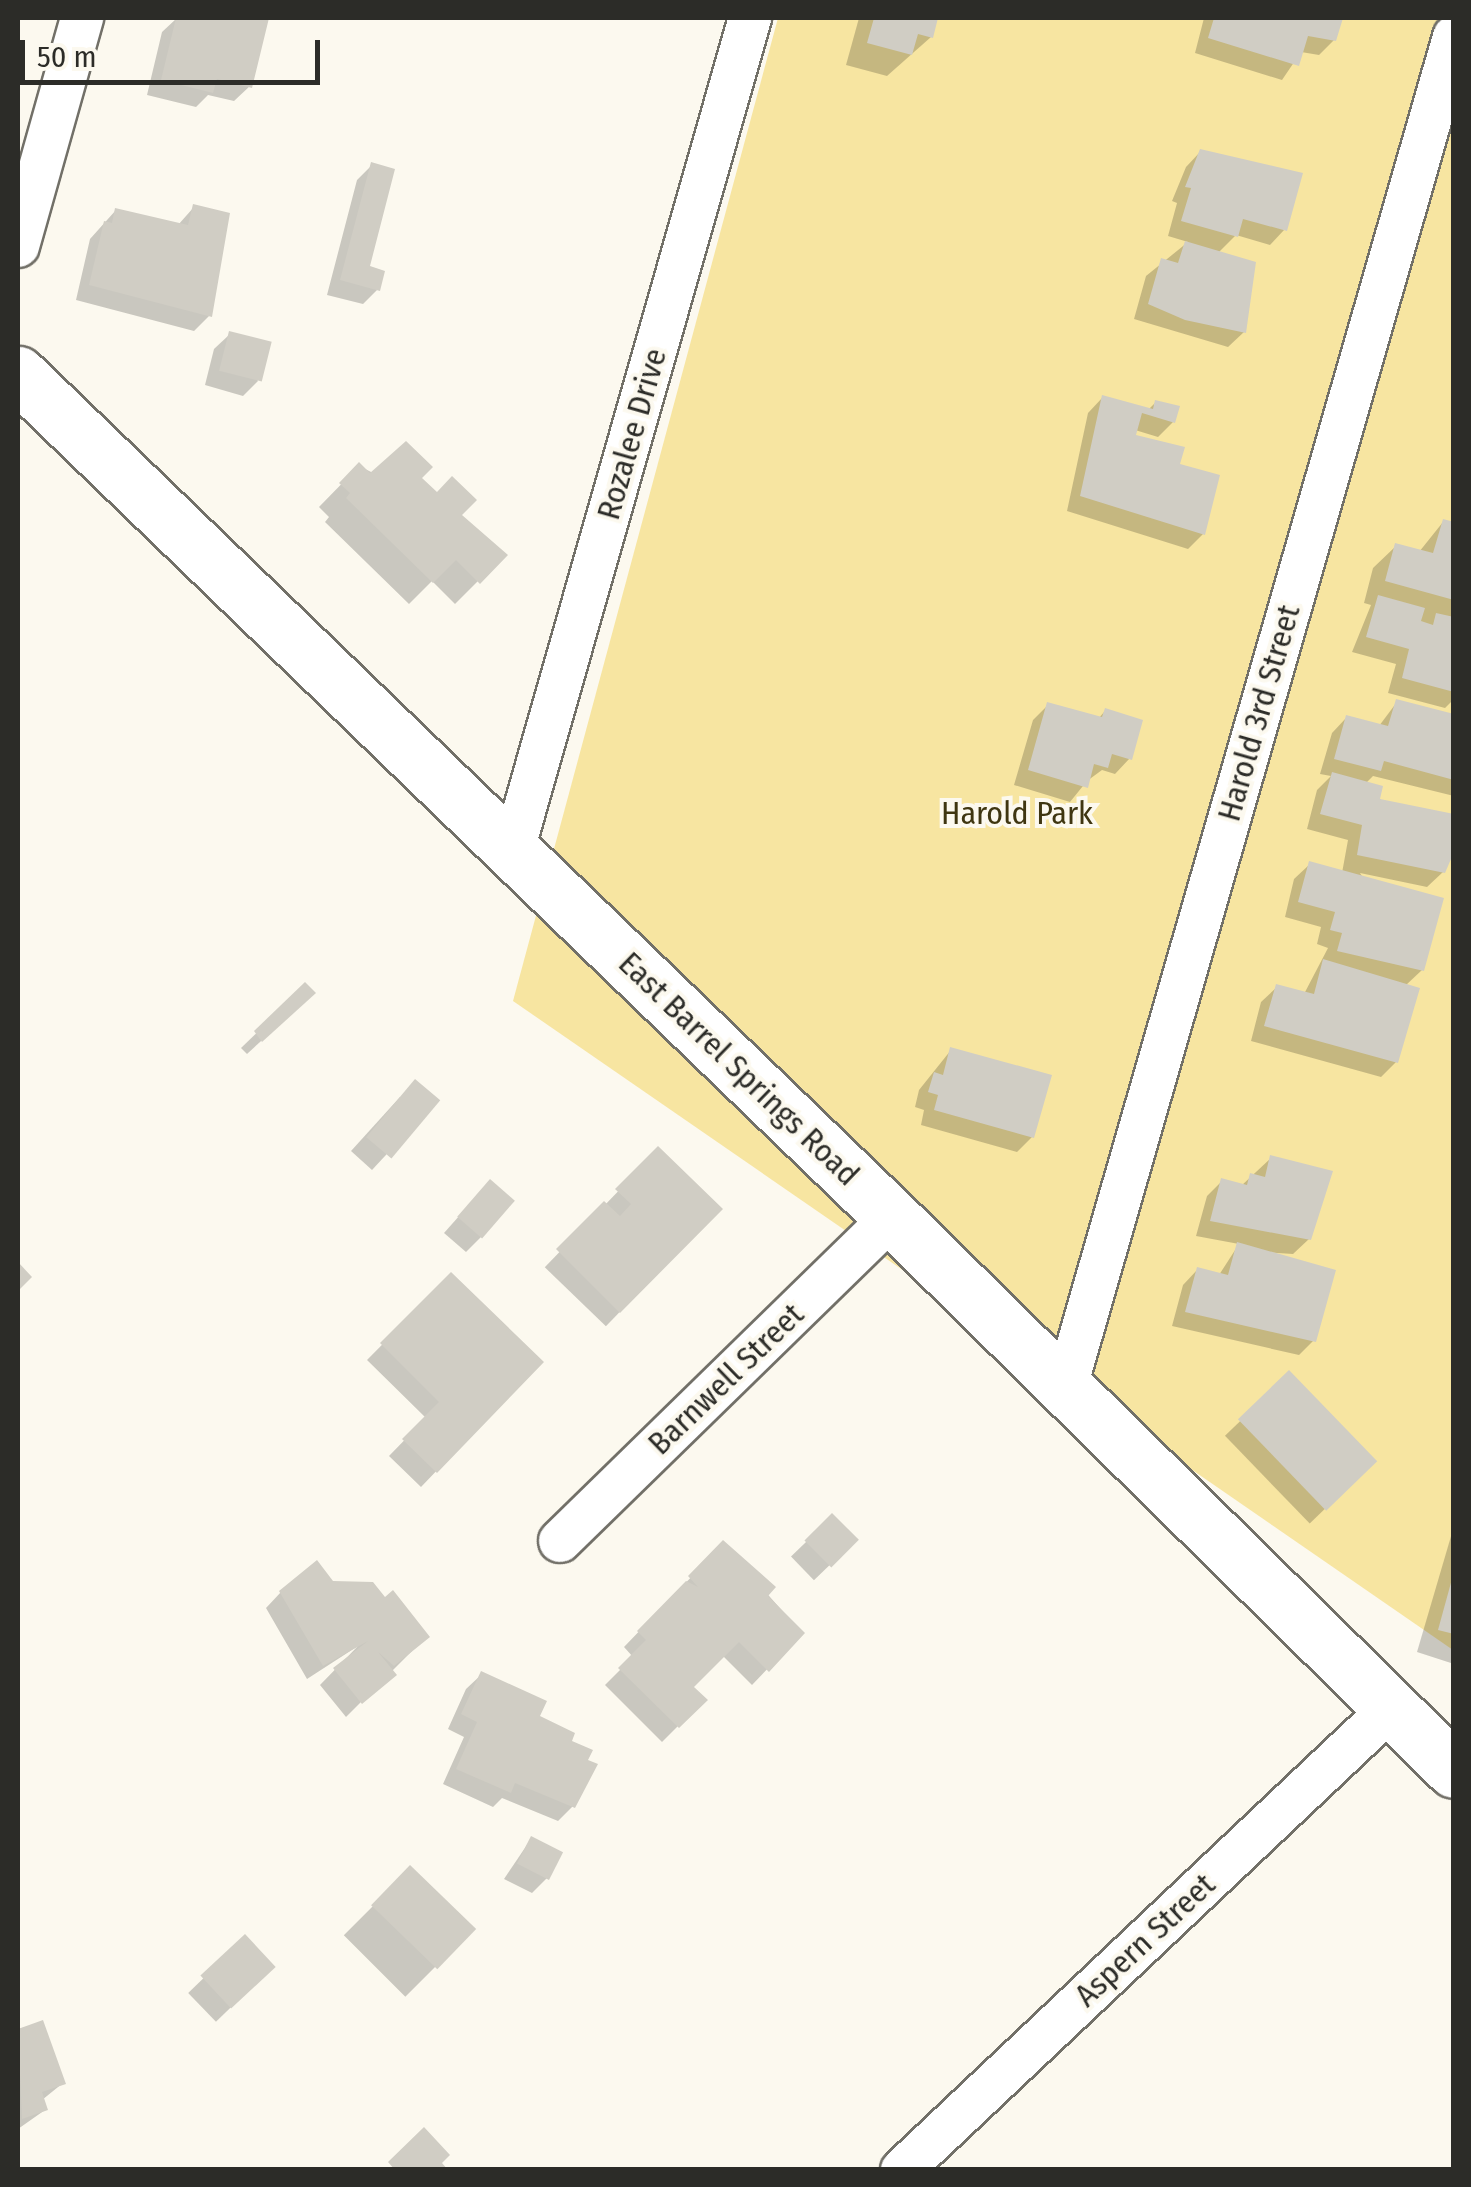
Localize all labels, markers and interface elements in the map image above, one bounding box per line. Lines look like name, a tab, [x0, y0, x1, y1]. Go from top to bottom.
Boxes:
scale bar	[25, 20, 325, 82]
text: 50 m	[37, 39, 97, 75]
street label: Rozalee Drive	[589, 344, 675, 524]
street label: Harold 3rd Street	[1210, 600, 1308, 826]
park label: Harold Park	[941, 794, 1093, 832]
street label: East Barrel Springs Road	[611, 944, 867, 1194]
street label: Barnwell Street	[640, 1295, 812, 1463]
street label: Aspern Street	[1067, 1865, 1223, 2015]

